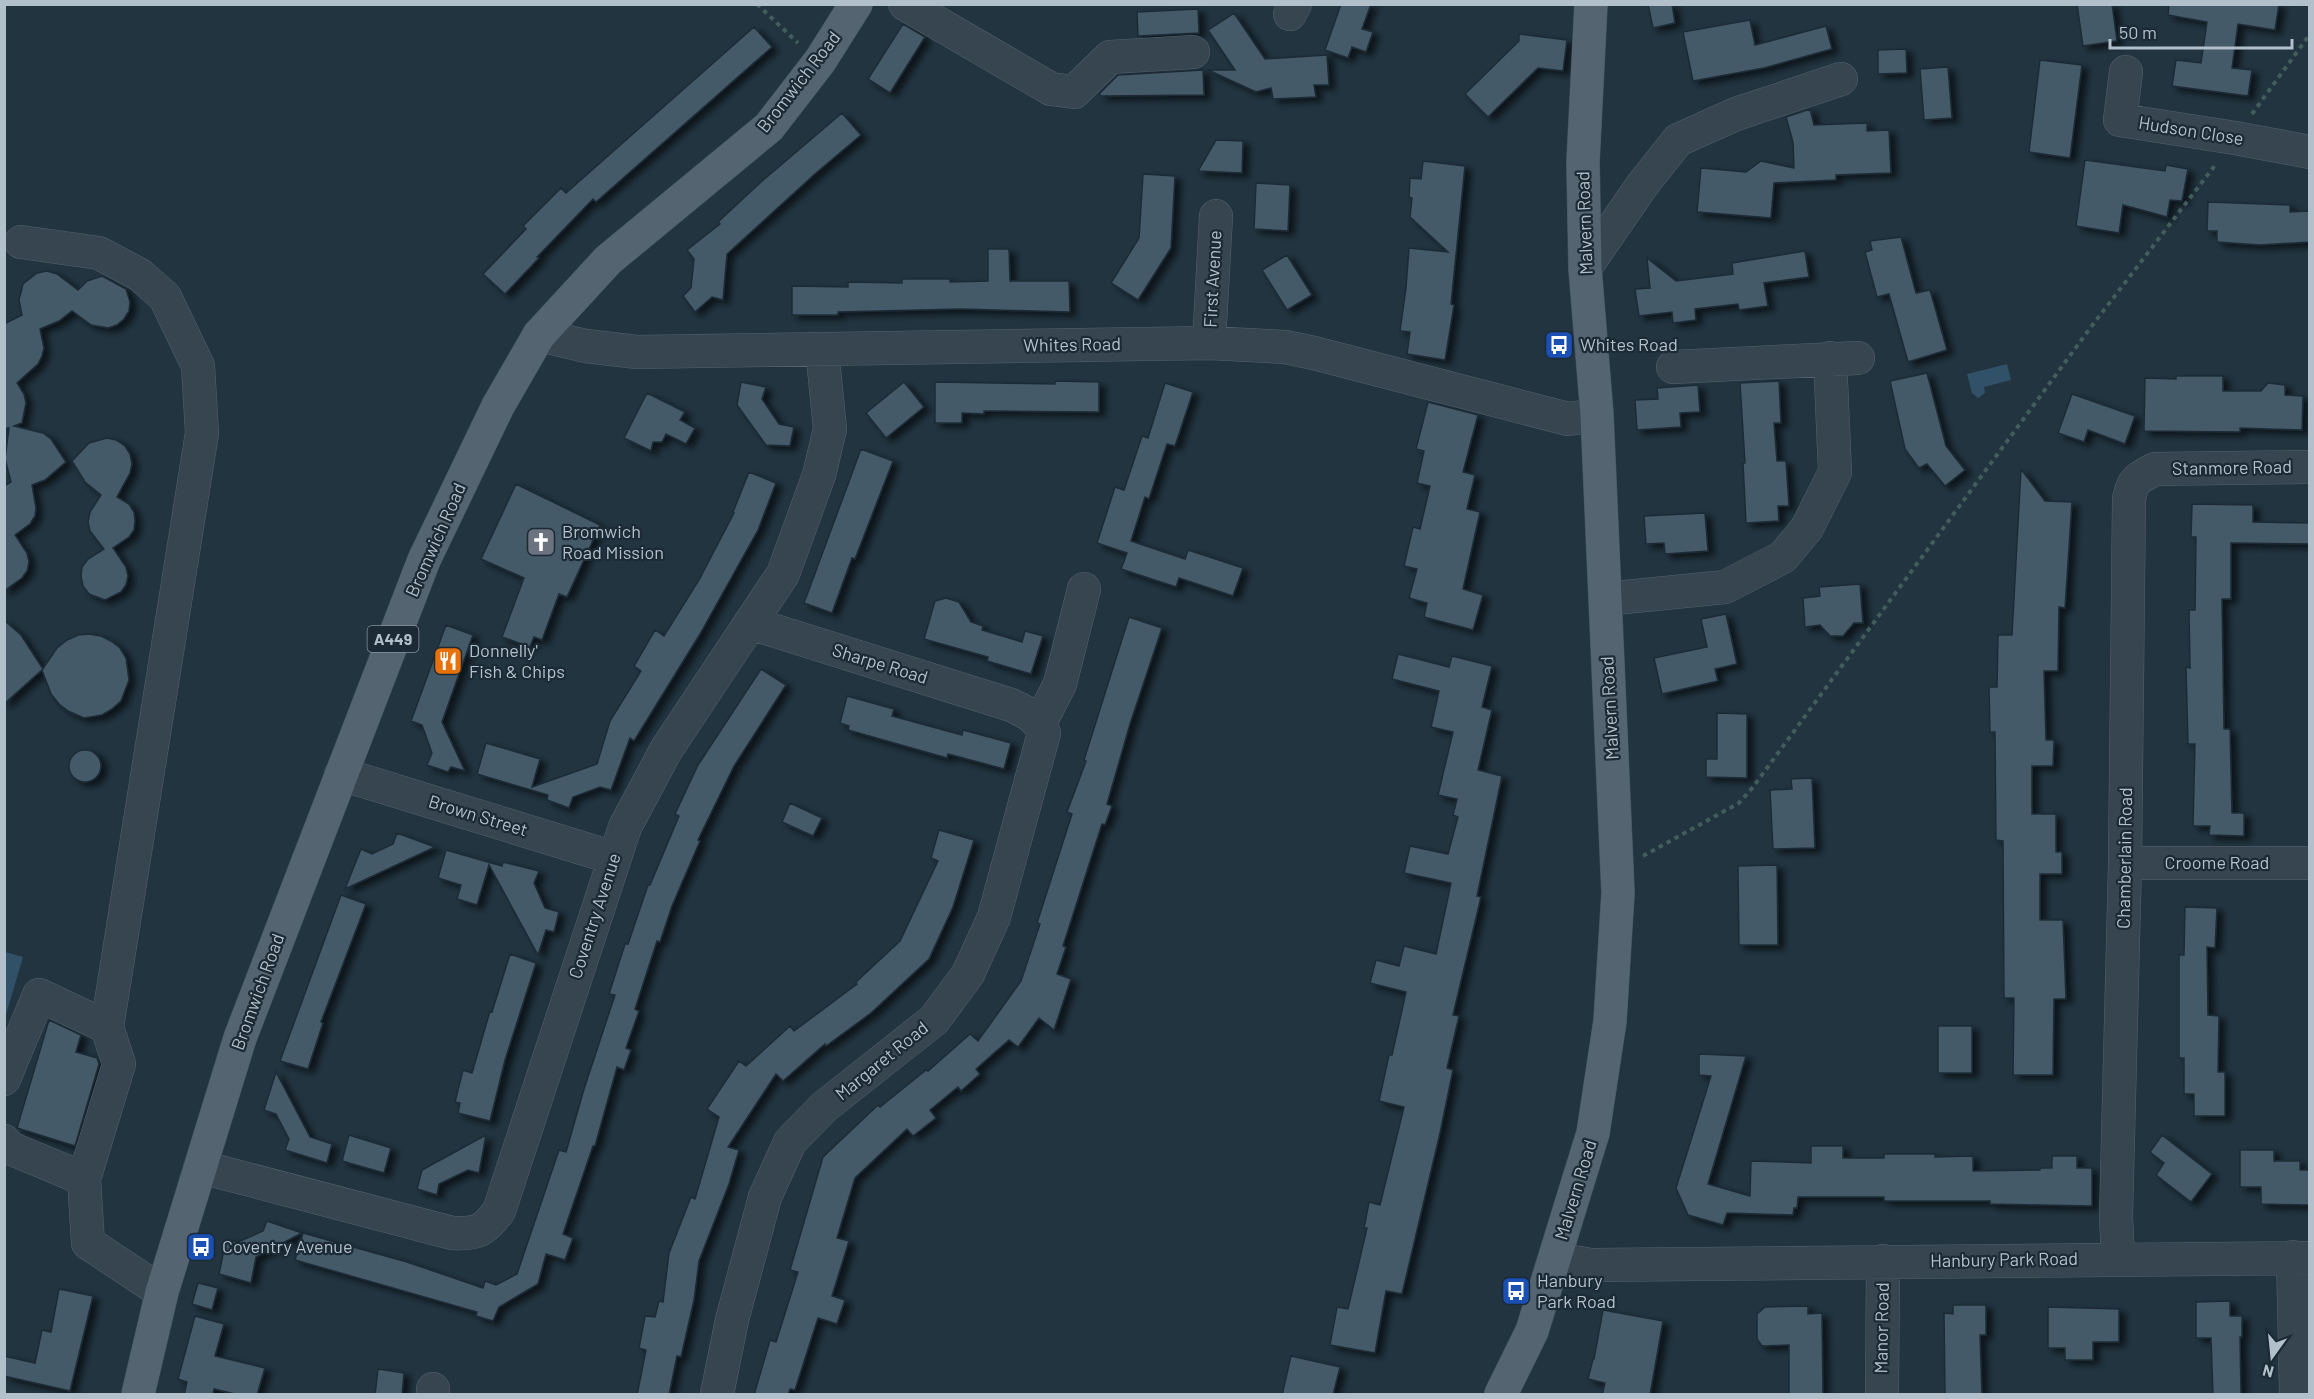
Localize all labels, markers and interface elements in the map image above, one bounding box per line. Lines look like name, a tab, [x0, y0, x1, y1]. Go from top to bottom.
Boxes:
scale bar	[2110, 12, 2292, 50]
text: 50 m	[2119, 21, 2157, 43]
street label: Bromwich Road	[752, 26, 845, 136]
street label: Hudson Close	[2137, 111, 2245, 149]
street label: Malvern Road	[1571, 171, 1597, 275]
street label: First Avenue	[1198, 230, 1226, 328]
bus stop icon: Whites Road	[1543, 329, 1575, 361]
street label: Whites Road	[1023, 332, 1121, 356]
place label: Whites Road	[1580, 333, 1678, 355]
street label: Stanmore Road	[2172, 455, 2292, 479]
street label: Bromwich Road	[400, 479, 470, 600]
place label: Bromwich Road Mission	[562, 520, 664, 563]
church icon: Bromwich Road Mission	[525, 526, 557, 558]
road number: A449	[368, 626, 418, 652]
street label: Sharpe Road	[830, 638, 931, 688]
place label: Donnelly' Fish & Chips	[469, 639, 565, 682]
restaurant icon: Donnelly' Fish & Chips	[432, 645, 464, 677]
street label: Malvern Road	[1595, 656, 1623, 760]
street label: Chamberlain Road	[2112, 787, 2136, 929]
street label: Brown Street	[426, 790, 531, 841]
street label: Coventry Avenue	[563, 850, 625, 981]
street label: Croome Road	[2165, 851, 2269, 873]
street label: Bromwich Road	[226, 930, 288, 1053]
street label: Margaret Road	[830, 1016, 932, 1104]
street label: Malvern Road	[1549, 1137, 1601, 1243]
bus stop icon: Coventry Avenue	[185, 1231, 217, 1263]
place label: Coventry Avenue	[222, 1235, 353, 1257]
street label: Hanbury Park Road	[1930, 1247, 2078, 1271]
place label: Hanbury Park Road	[1537, 1269, 1616, 1312]
bus stop icon: Hanbury Park Road	[1500, 1275, 1532, 1307]
street label: Manor Road	[1869, 1282, 1893, 1374]
north arrow	[2242, 1327, 2302, 1387]
text: N	[2260, 1361, 2276, 1383]

